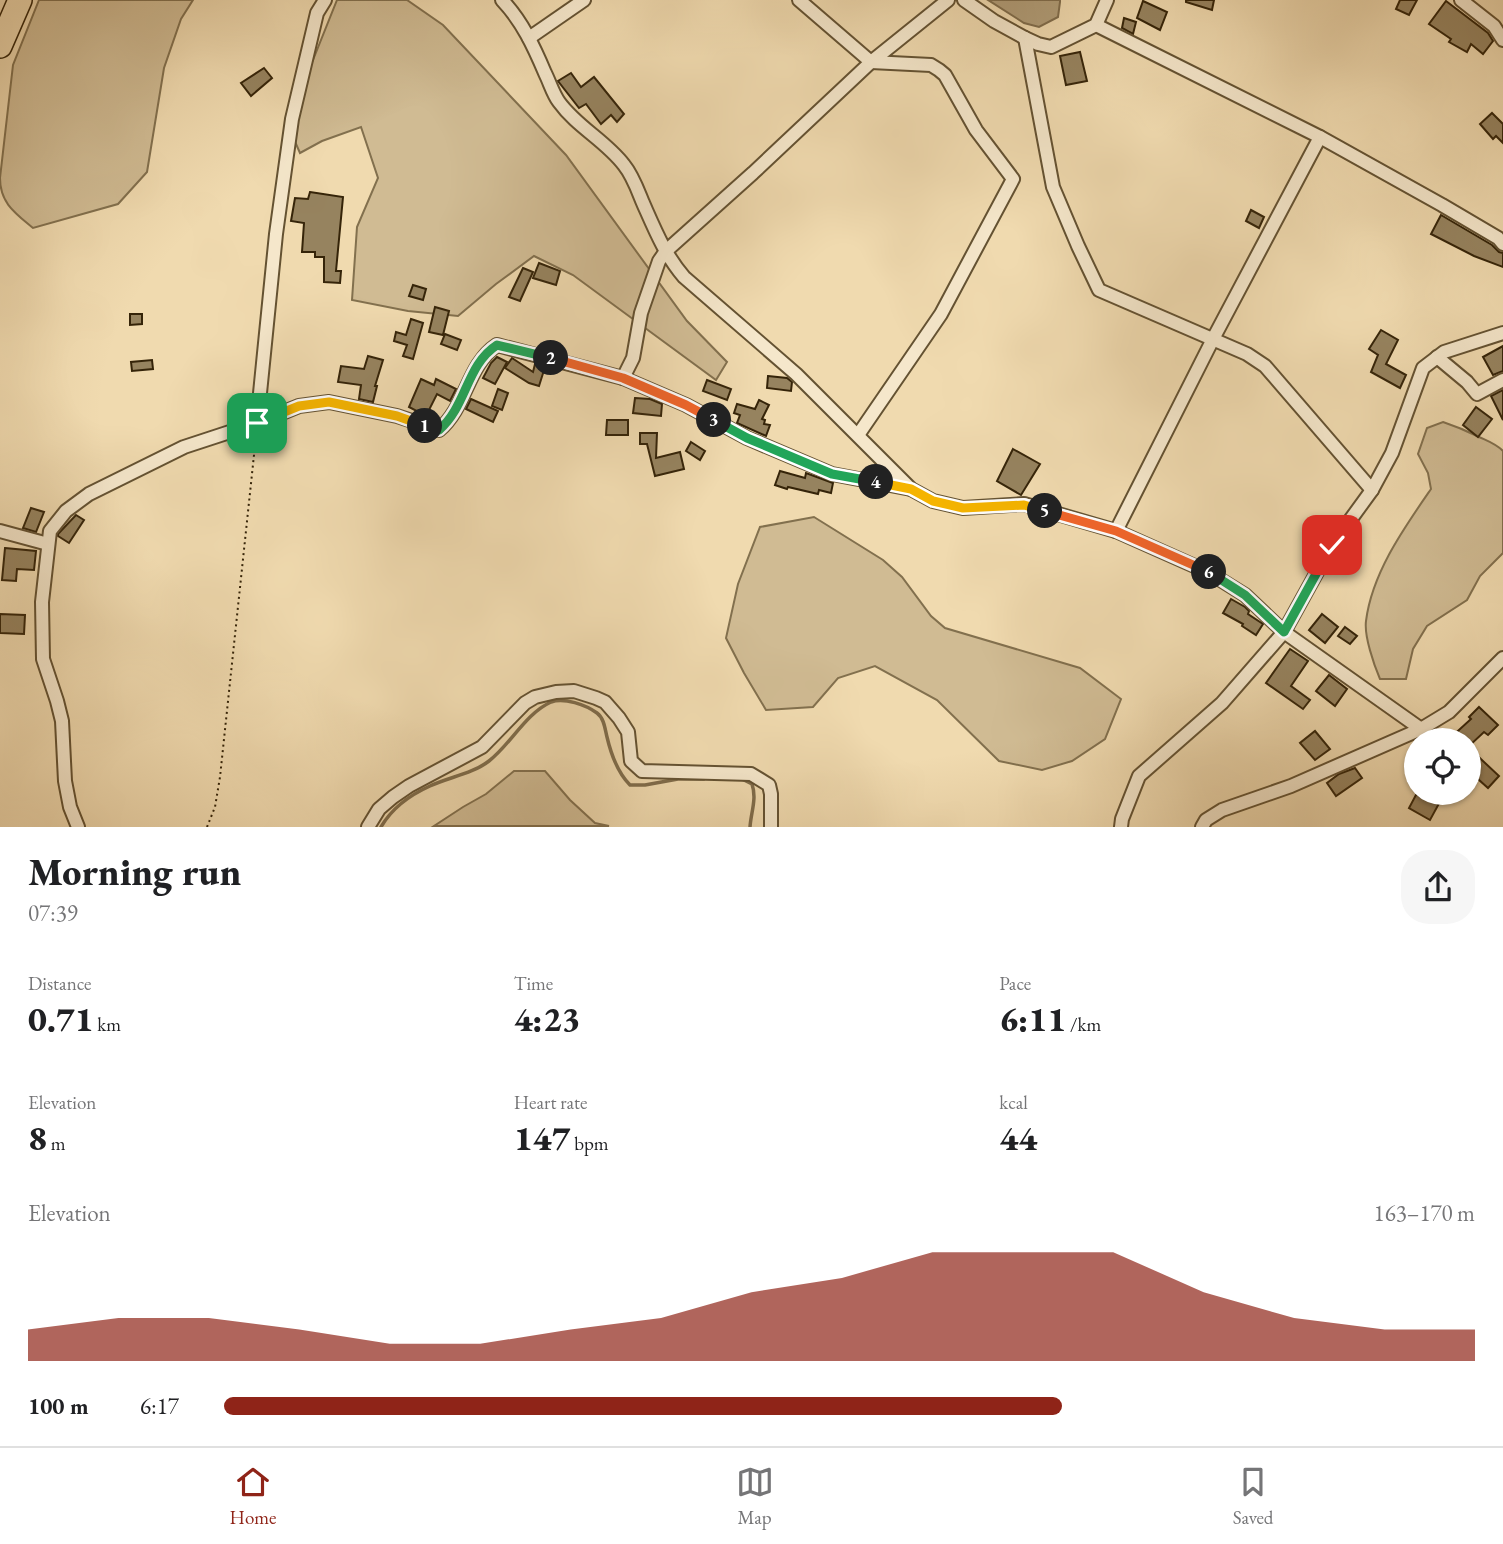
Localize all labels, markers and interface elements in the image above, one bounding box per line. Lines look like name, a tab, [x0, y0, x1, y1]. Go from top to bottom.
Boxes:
pin: 2	[534, 340, 568, 376]
text: 2	[545, 345, 556, 370]
pin	[227, 393, 287, 453]
pin: 3	[696, 402, 732, 438]
icon: arrive	[238, 404, 276, 442]
text: 3	[708, 407, 719, 432]
pin: 1	[408, 408, 442, 444]
text: 1	[419, 413, 430, 438]
pin: 4	[858, 464, 894, 500]
text: 4	[870, 469, 881, 494]
pin: 5	[1028, 494, 1062, 528]
text: 5	[1039, 498, 1050, 523]
pin	[1302, 515, 1362, 575]
icon: check	[1313, 526, 1351, 564]
pin: 6	[1192, 554, 1226, 590]
text: 6	[1203, 559, 1214, 584]
map controls	[1404, 728, 1481, 805]
button: locate	[1404, 728, 1481, 805]
text: Morning run	[28, 847, 241, 896]
button: share	[1401, 850, 1475, 924]
text: 07:39	[28, 898, 78, 928]
text: Distance	[28, 971, 91, 996]
text: Time	[514, 971, 553, 996]
text: Pace	[999, 971, 1031, 996]
text: 0.71	[28, 996, 94, 1041]
text: 4:23	[514, 996, 580, 1041]
text: 6:11	[999, 996, 1066, 1041]
text: km	[94, 1012, 121, 1037]
text: /km	[1066, 1012, 1101, 1037]
text: Elevation	[28, 1090, 96, 1115]
text: Heart rate	[514, 1090, 587, 1115]
text: kcal	[999, 1090, 1028, 1115]
text: 8	[28, 1115, 47, 1160]
text: 147	[514, 1115, 570, 1160]
text: 44	[999, 1115, 1037, 1160]
text: m	[47, 1131, 66, 1156]
text: bpm	[570, 1131, 609, 1156]
text: Elevation	[28, 1198, 111, 1228]
text: 163–170 m	[1374, 1198, 1475, 1228]
text: 100 m	[28, 1391, 89, 1421]
text: 6:17	[140, 1391, 179, 1421]
tab: Home	[230, 1463, 277, 1530]
tab: Map	[736, 1463, 774, 1530]
tab: Saved	[1233, 1463, 1273, 1530]

